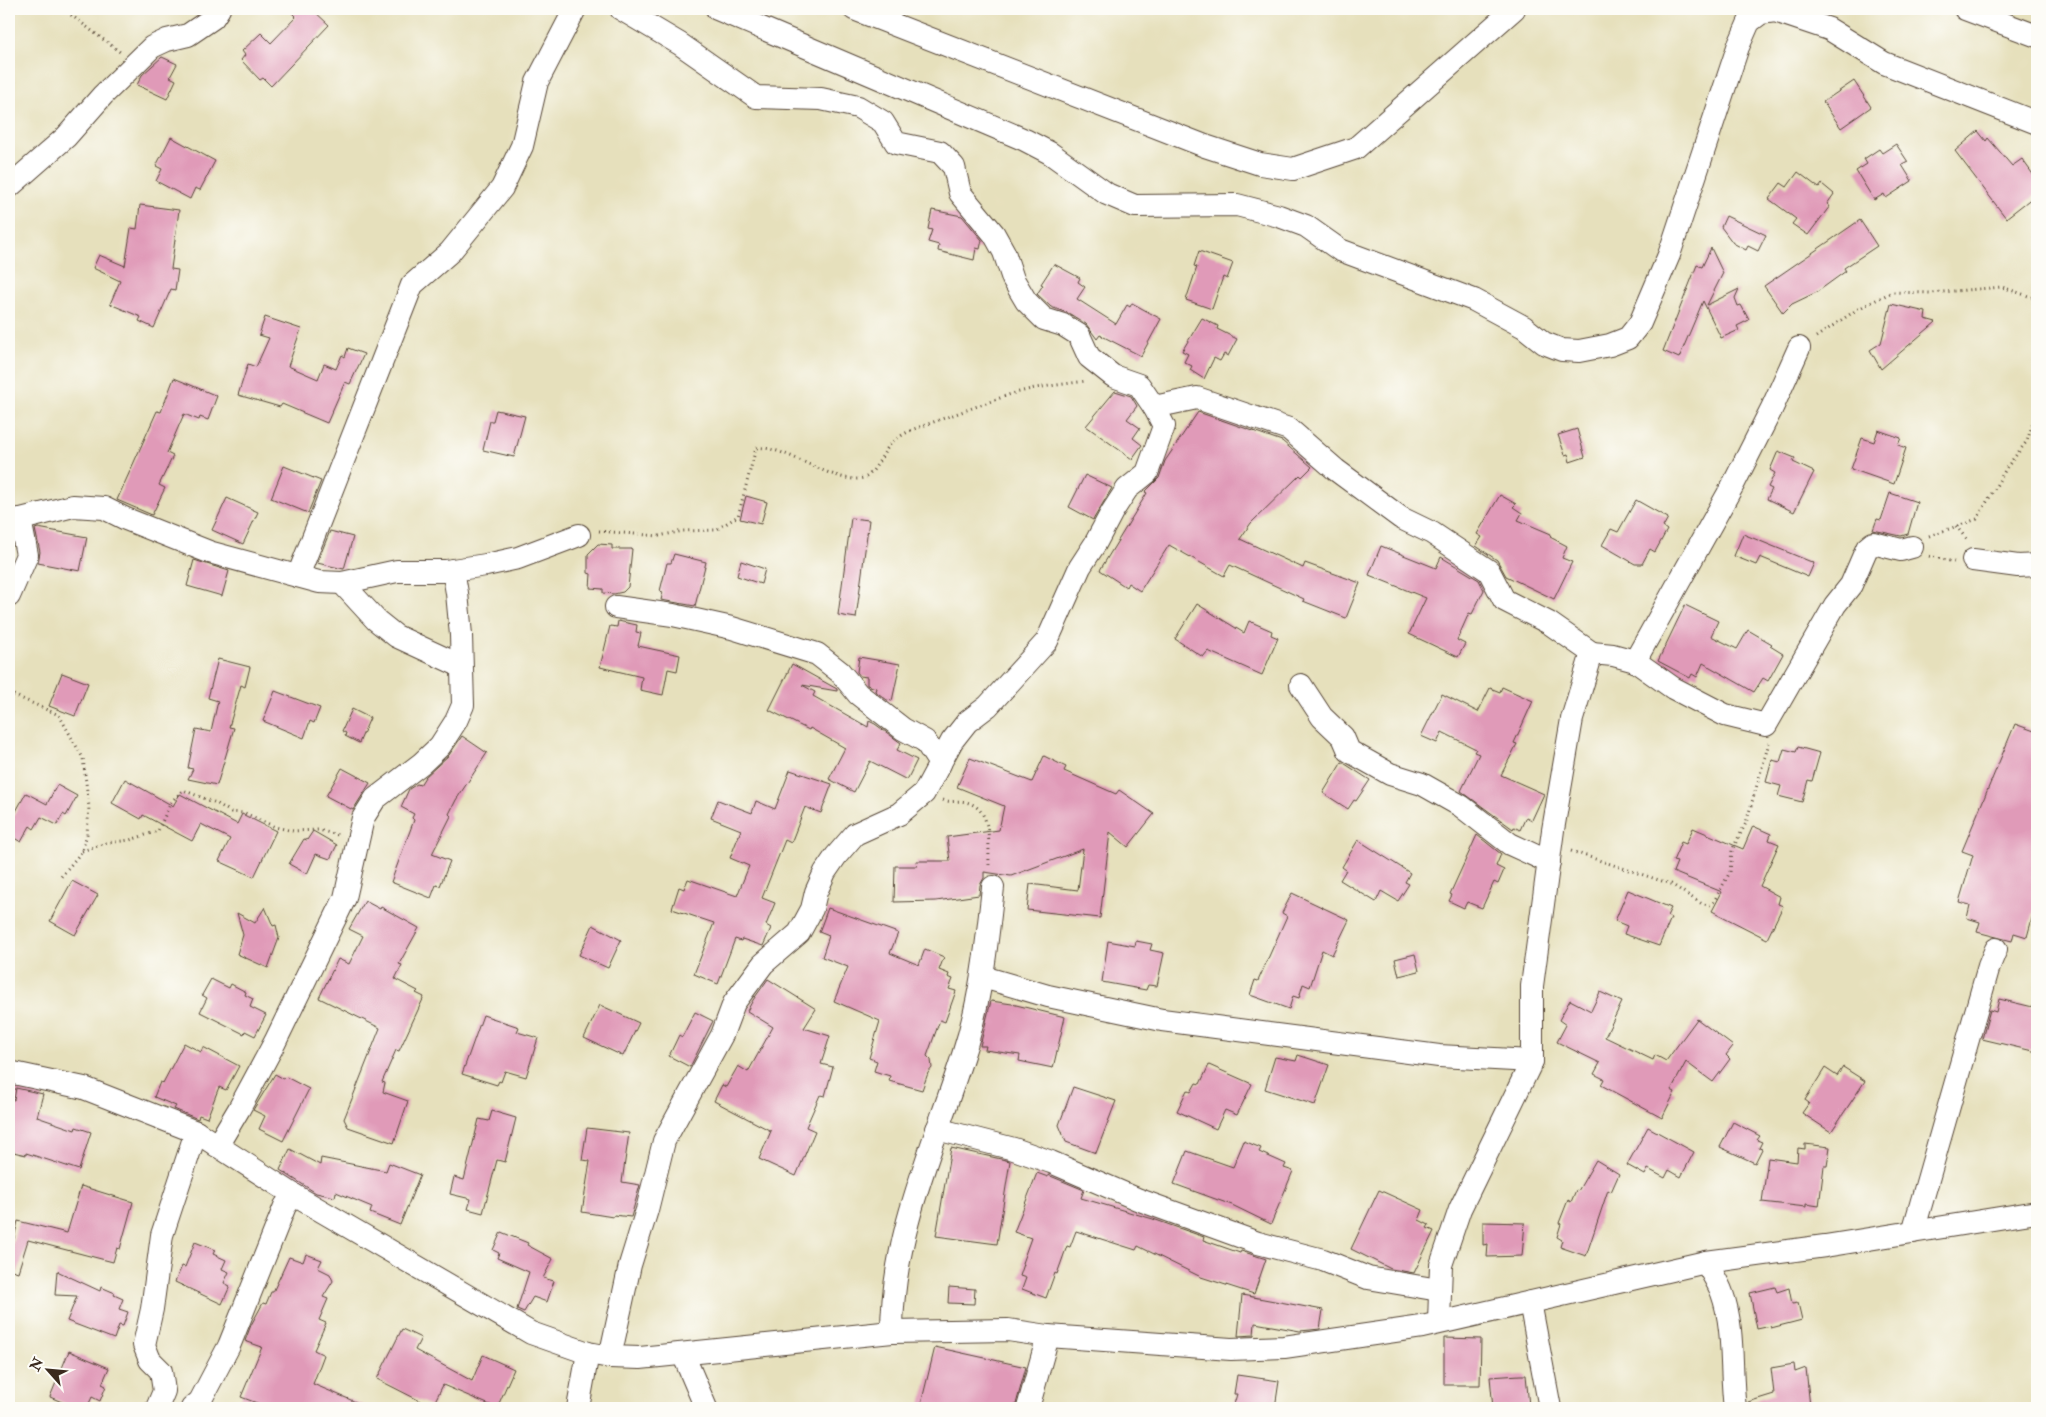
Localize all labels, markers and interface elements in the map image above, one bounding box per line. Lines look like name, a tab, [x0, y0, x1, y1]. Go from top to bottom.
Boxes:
north arrow	[22, 1344, 72, 1394]
text: N	[26, 1354, 47, 1375]

